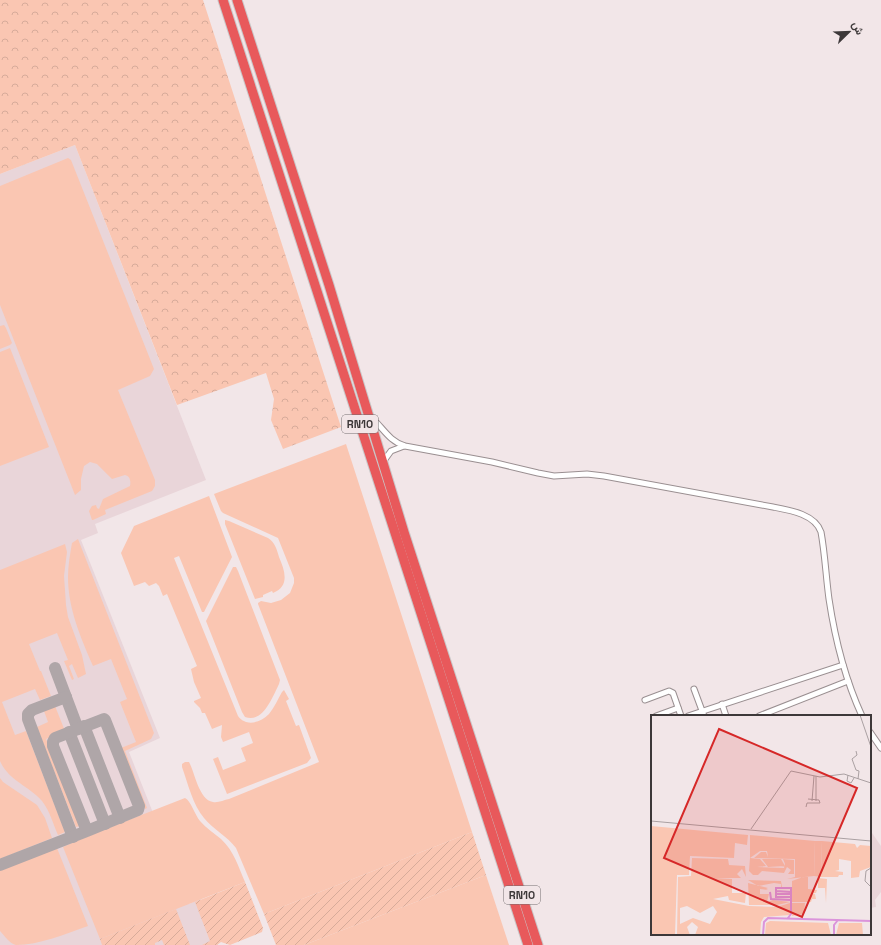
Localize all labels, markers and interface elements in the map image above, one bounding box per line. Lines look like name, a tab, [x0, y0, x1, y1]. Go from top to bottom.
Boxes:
north arrow	[829, 12, 869, 52]
text: ش	[849, 19, 867, 37]
road number: RN10	[342, 415, 378, 433]
inset map	[651, 715, 871, 935]
road number: RN10	[504, 886, 540, 904]

